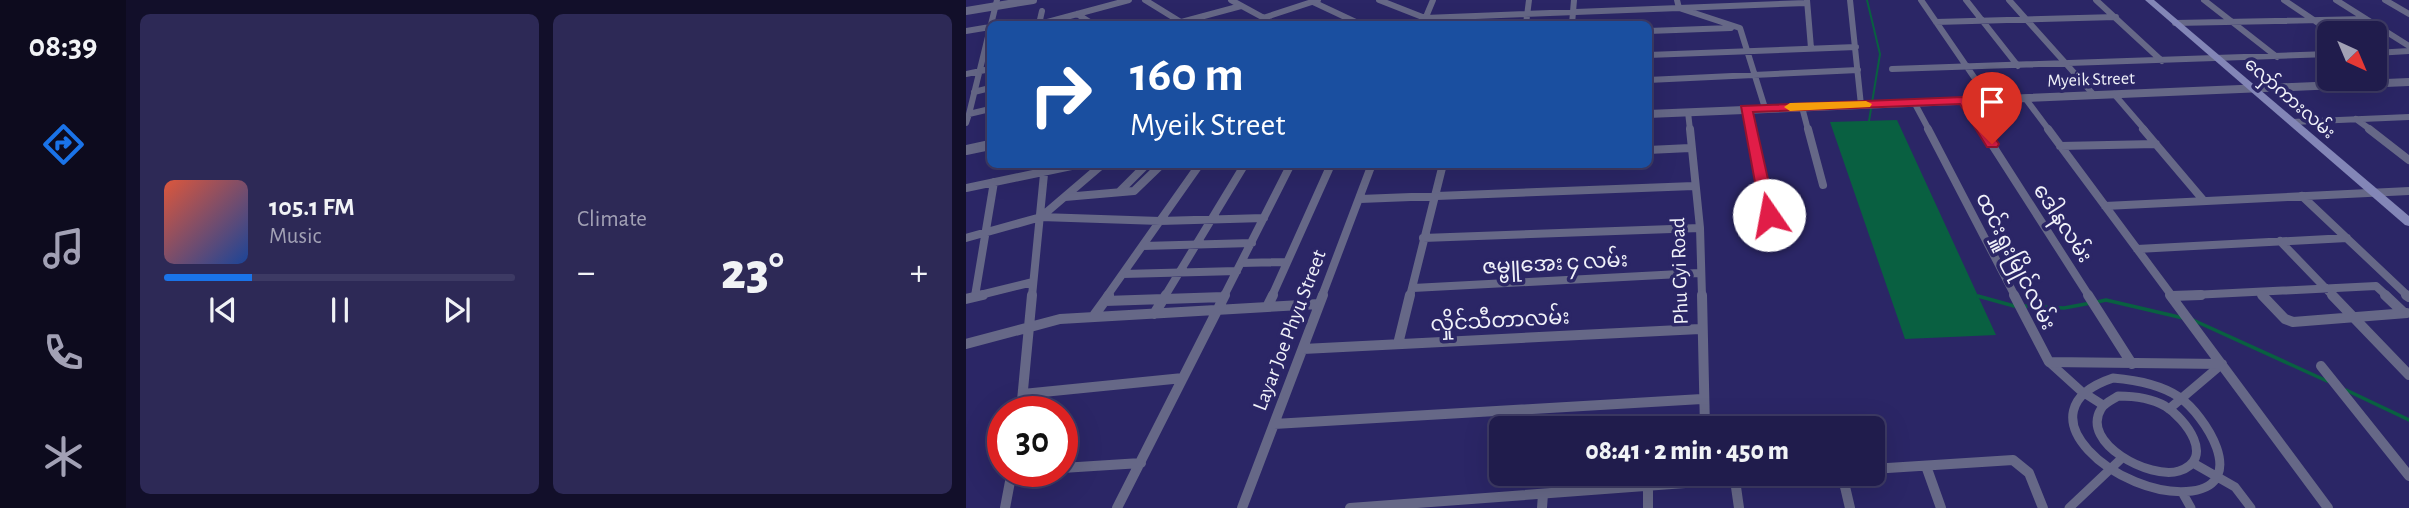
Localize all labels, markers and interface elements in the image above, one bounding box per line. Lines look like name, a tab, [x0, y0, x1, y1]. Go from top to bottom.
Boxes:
north arrow	[2317, 21, 2387, 91]
map controls	[2317, 21, 2387, 91]
text: 08:39	[28, 30, 98, 62]
icon: right	[1015, 49, 1106, 140]
text: 160 m	[1130, 51, 1244, 100]
street label: လှော်ကားလမ်း	[2238, 51, 2341, 146]
street label: Myeik Street	[2047, 69, 2135, 91]
pin	[1962, 72, 2022, 144]
icon: arrive	[1973, 83, 2011, 121]
text: Myeik Street	[1130, 109, 1286, 141]
icon: directions	[39, 120, 88, 169]
street label: ဒေါနလမ်း	[2024, 177, 2101, 270]
position arrow	[1732, 178, 1806, 252]
street label: ထင်းရှူးမြိုင်လမ်း	[1967, 187, 2065, 336]
text: 105.1 FM	[269, 194, 355, 220]
text: Climate	[577, 208, 647, 231]
street label: Phu Gyi Road	[1667, 217, 1692, 325]
icon: music	[39, 224, 88, 273]
text: Music	[269, 225, 321, 248]
street label: ဇမ္ဗူအေး ၄ လမ်း	[1481, 243, 1629, 284]
text: 23°	[721, 246, 784, 298]
street label: Layar Joe Phyu Street	[1249, 247, 1330, 413]
text: −	[577, 254, 595, 292]
text: +	[910, 254, 928, 292]
icon: previous	[204, 291, 242, 329]
icon: pause	[321, 291, 359, 329]
icon: next	[438, 291, 476, 329]
street label: လှိုင်သီတာလမ်း	[1430, 300, 1570, 341]
icon: phone	[39, 328, 88, 377]
speed limit sign: 30	[987, 396, 1078, 487]
icon: climate	[39, 432, 88, 481]
text: 08:41 · 2 min · 450 m	[1585, 438, 1789, 464]

